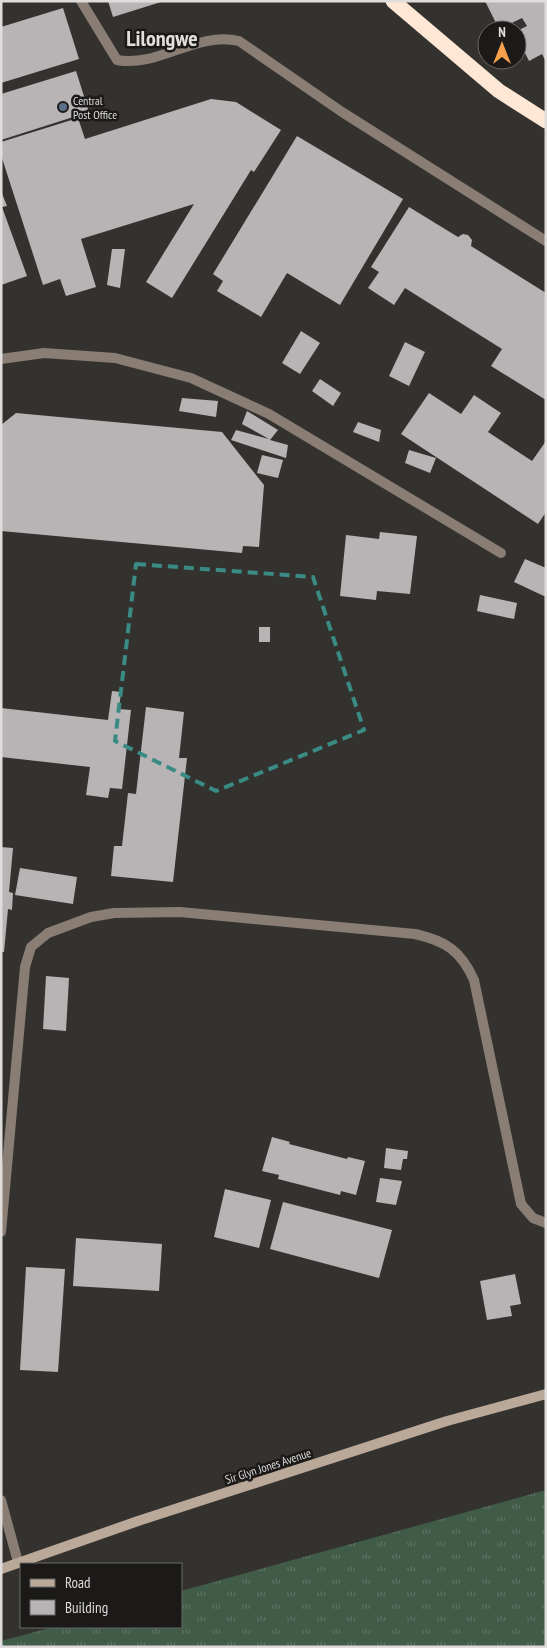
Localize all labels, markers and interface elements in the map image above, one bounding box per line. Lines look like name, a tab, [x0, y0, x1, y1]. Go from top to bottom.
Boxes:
north arrow	[477, 20, 527, 70]
text: N	[498, 23, 506, 41]
district label: Lilongwe	[126, 24, 198, 52]
place label: Central Post Office	[73, 93, 117, 122]
marker: Central Post Office	[57, 101, 69, 113]
street label: Sir Glyn Jones Avenue	[223, 1445, 313, 1487]
legend	[20, 1563, 182, 1628]
text: Road	[65, 1573, 91, 1592]
text: Building	[65, 1598, 108, 1617]

